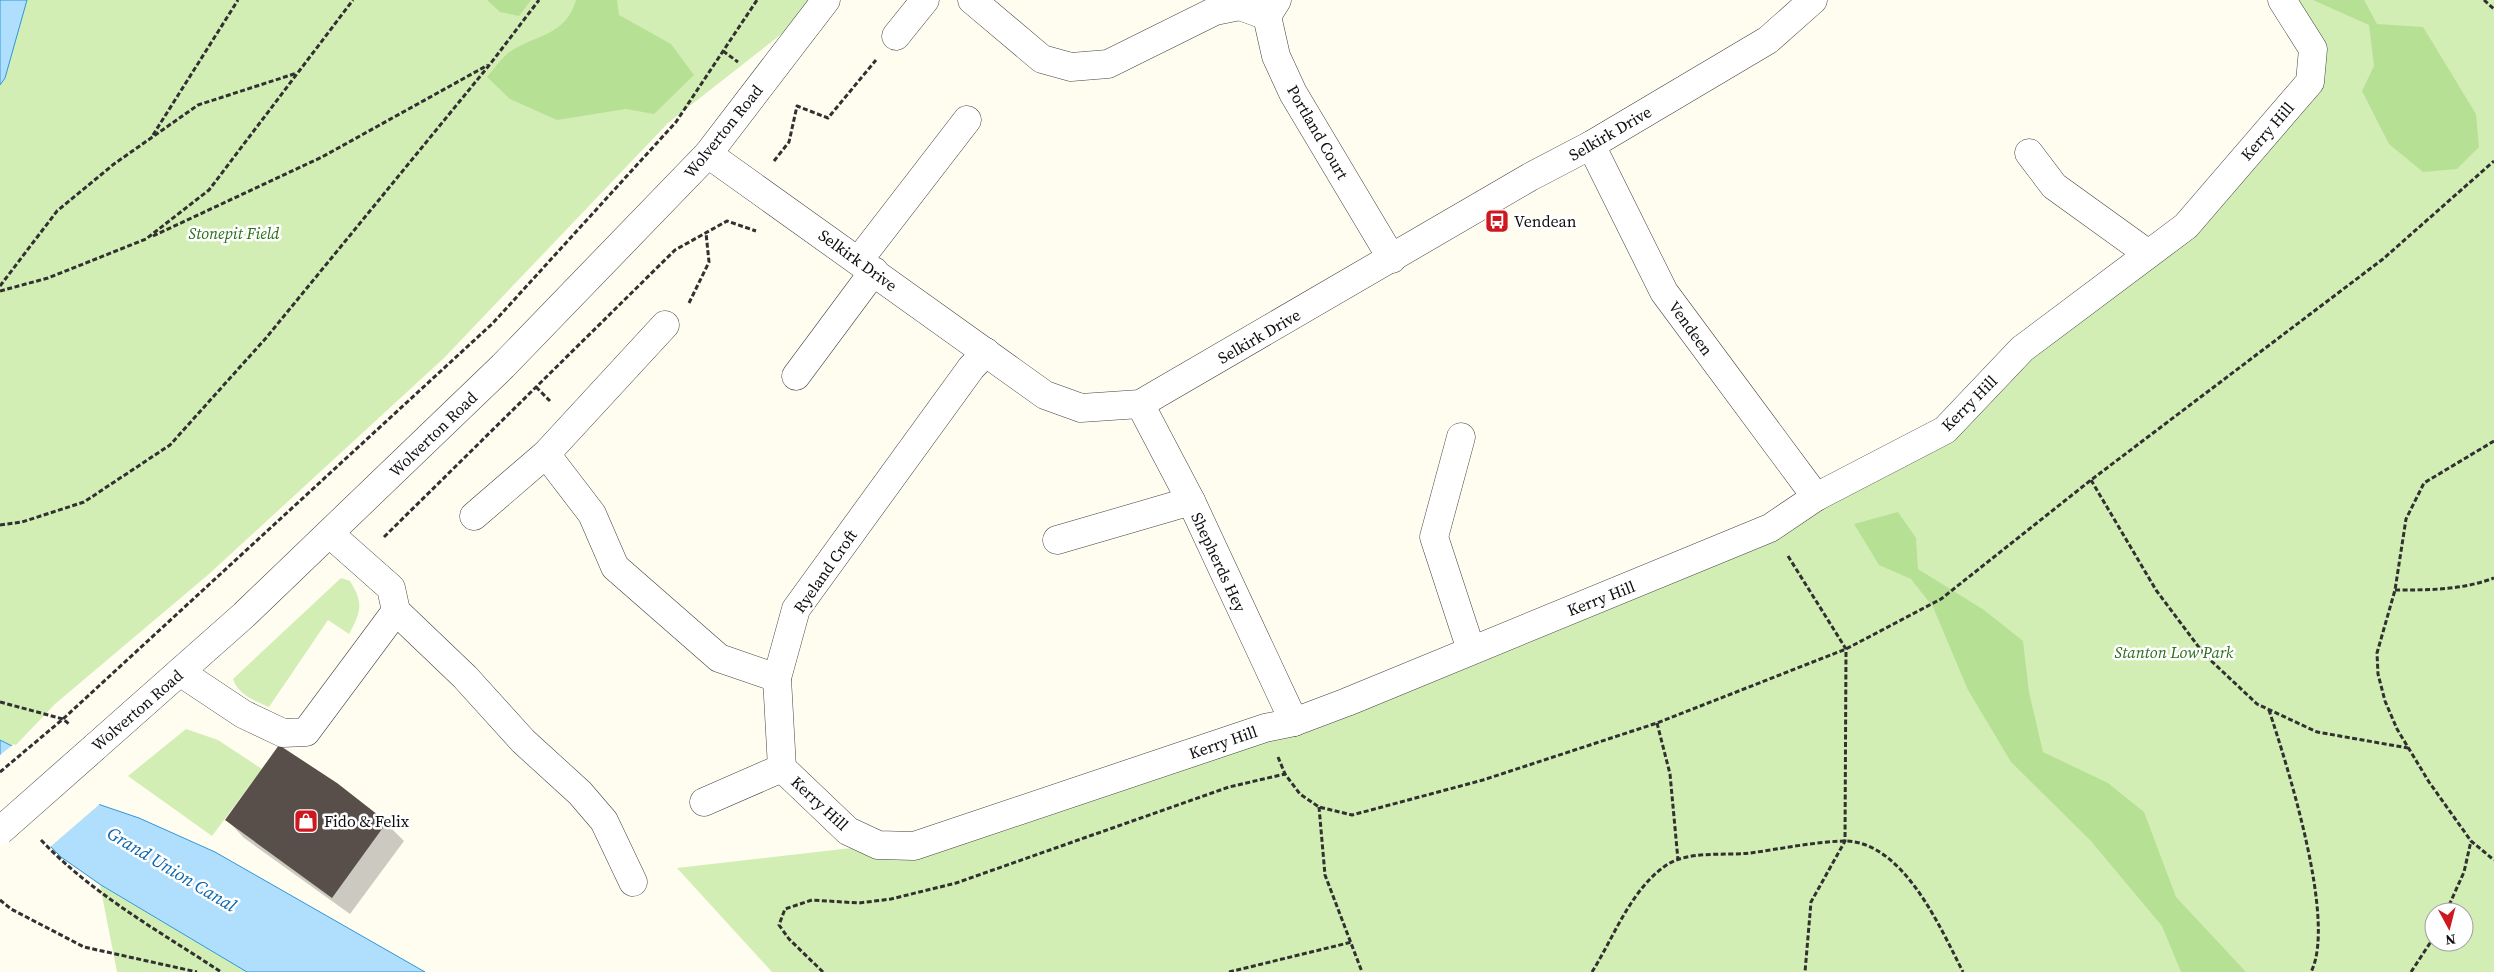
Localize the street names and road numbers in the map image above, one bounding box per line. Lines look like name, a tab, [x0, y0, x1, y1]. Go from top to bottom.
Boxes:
street label: Wolverton Road	[679, 80, 767, 182]
street label: Portland Court	[1282, 81, 1354, 184]
street label: Kerry Hill	[2235, 97, 2299, 165]
street label: Selkirk Drive	[1565, 100, 1655, 166]
street label: Selkirk Drive	[814, 224, 902, 296]
street label: Vendeen	[1664, 296, 1718, 360]
street label: Selkirk Drive	[1214, 303, 1304, 369]
street label: Kerry Hill	[1936, 370, 2002, 436]
street label: Wolverton Road	[384, 386, 482, 482]
street label: Shepherds Hey	[1186, 509, 1252, 616]
street label: Ryeland Croft	[788, 524, 862, 617]
street label: Kerry Hill	[1564, 575, 1638, 621]
street label: Wolverton Road	[87, 664, 187, 756]
street label: Kerry Hill	[1186, 720, 1260, 764]
street label: Kerry Hill	[787, 771, 854, 835]

